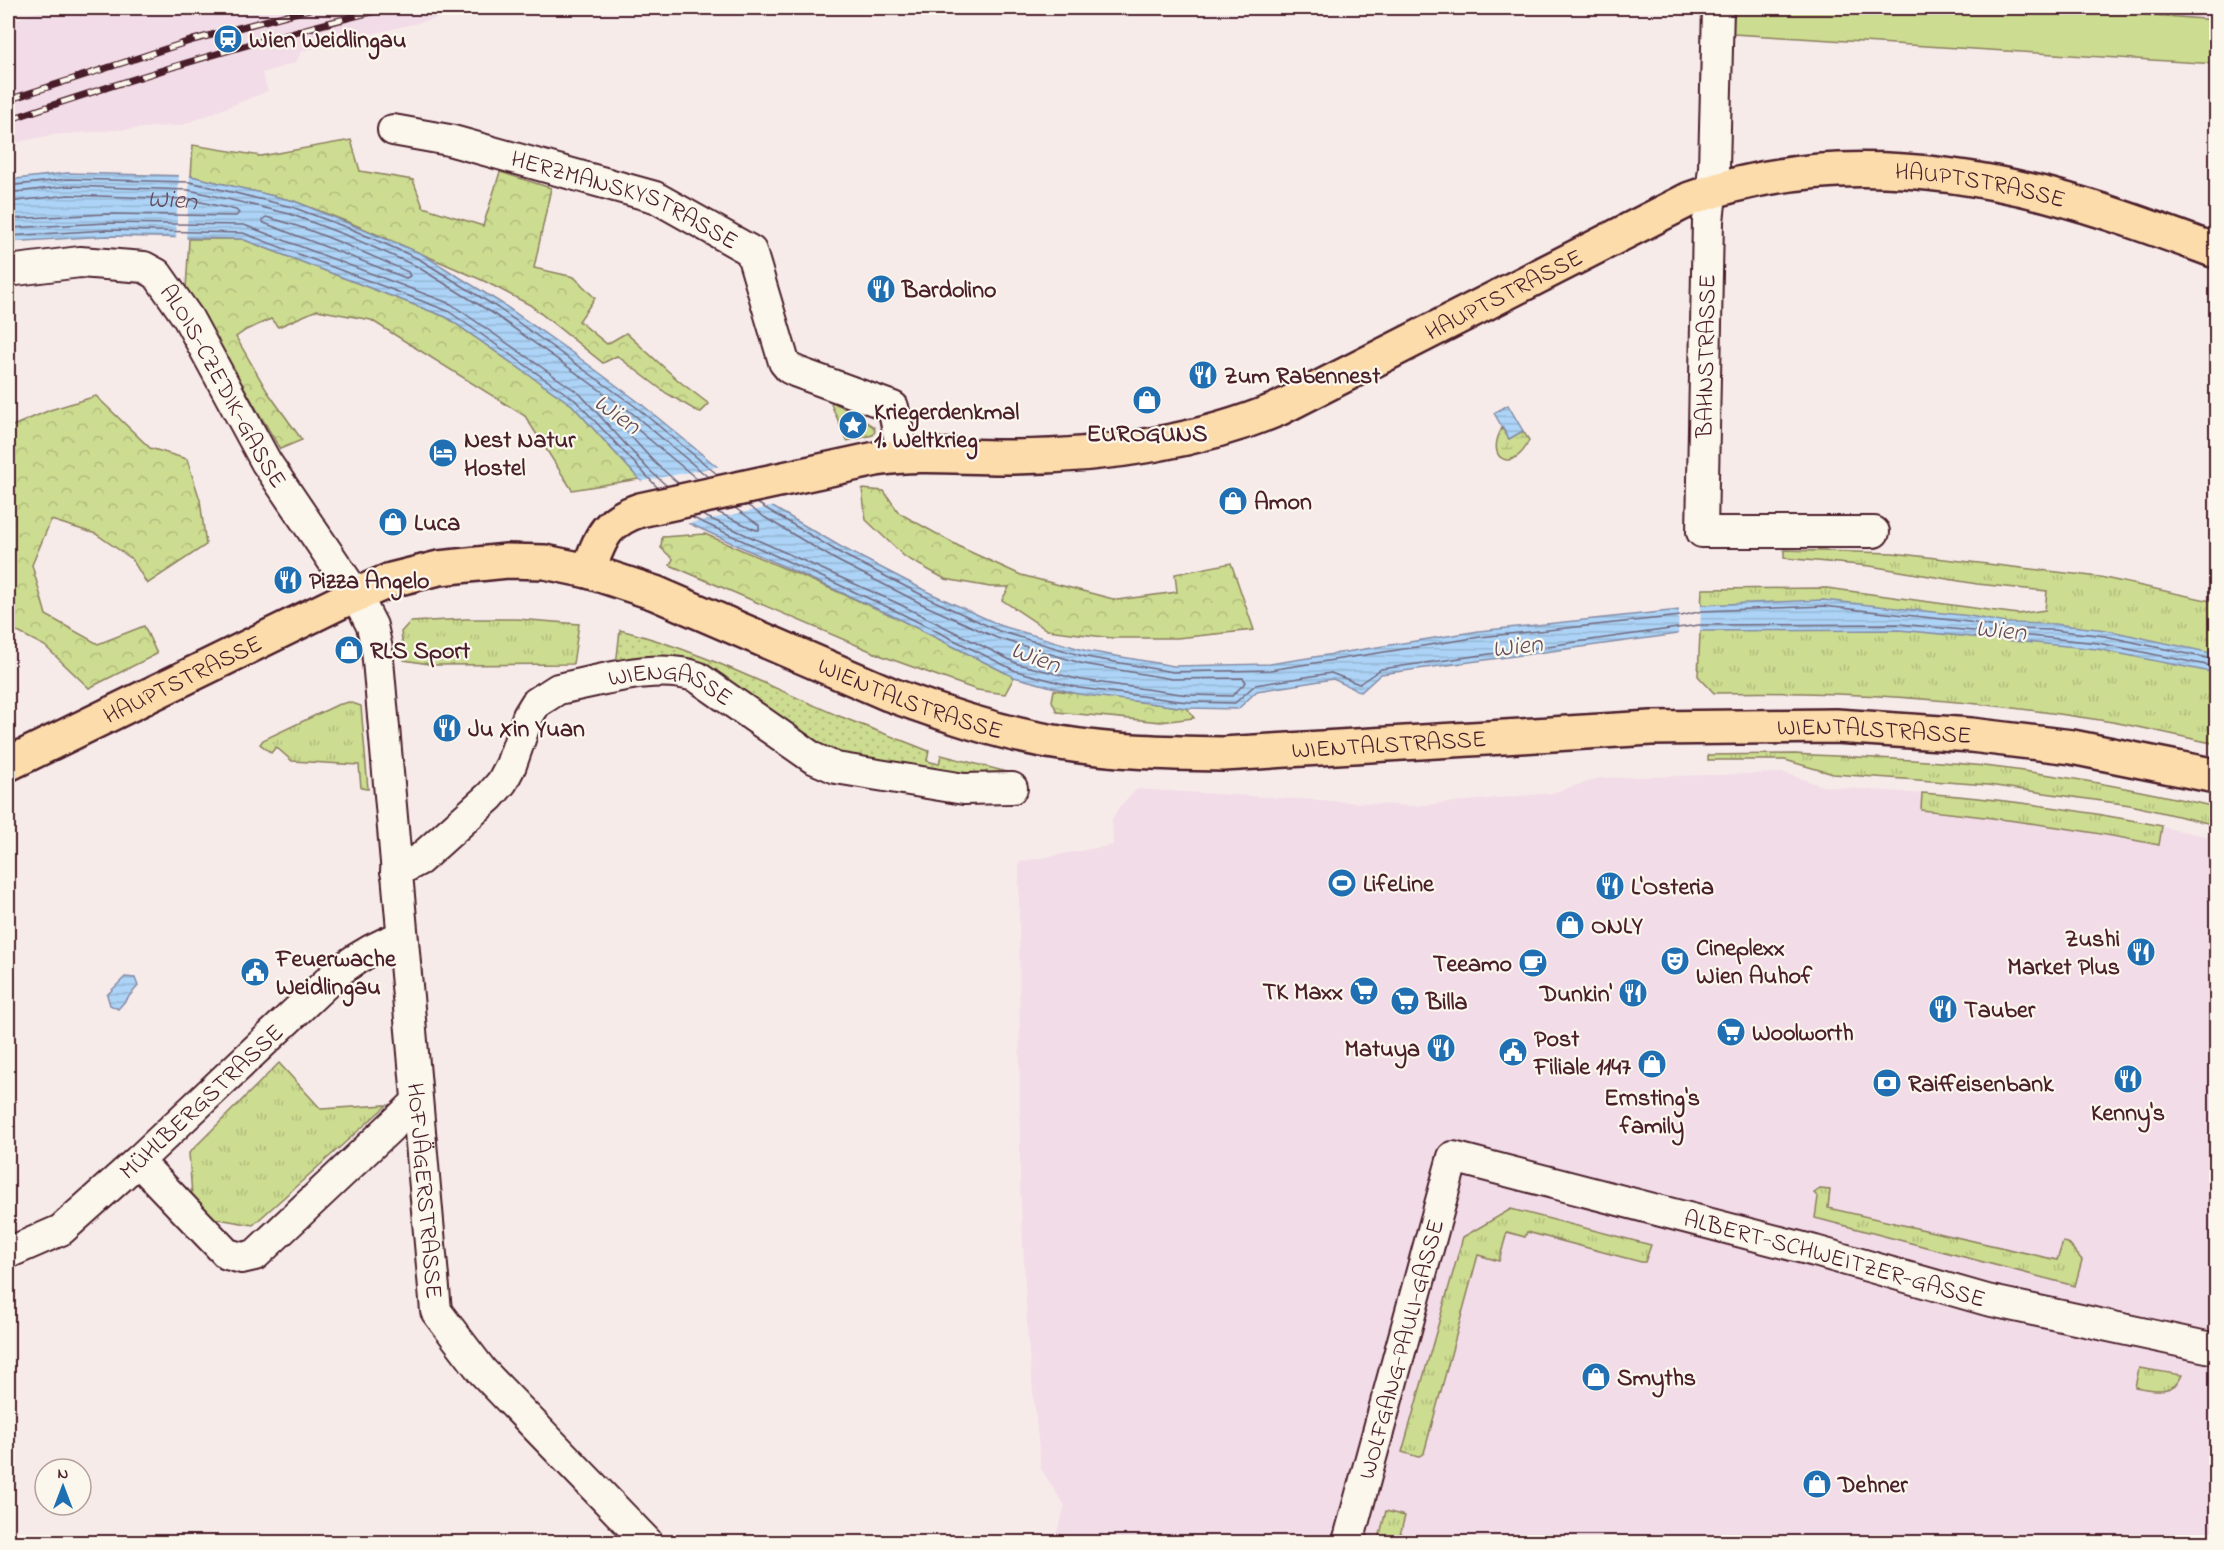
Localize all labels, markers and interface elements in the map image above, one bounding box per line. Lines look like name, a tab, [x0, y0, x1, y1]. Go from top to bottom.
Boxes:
station icon: Wien Weidlingau	[212, 23, 244, 55]
place label: Wien Weidlingau	[249, 24, 407, 60]
street label: HERZMANSKYSTRASSE	[507, 143, 744, 260]
street label: HAUPTSTRASSE	[1894, 155, 2069, 219]
water label: Wien	[147, 182, 202, 223]
street label: HAUPTSTRASSE	[1420, 241, 1590, 351]
restaurant icon: Bardolino	[865, 273, 897, 305]
place label: Bardolino	[901, 274, 996, 309]
street label: BAHNSTRASSE	[1689, 274, 1726, 439]
street label: ALOIS-CZEDIK-GASSE	[150, 278, 294, 496]
restaurant icon: Zum Rabennest	[1187, 359, 1219, 391]
place label: Zum Rabennest	[1224, 360, 1381, 395]
shop icon: EUROGUNS	[1131, 384, 1163, 416]
water label: Wien	[585, 385, 649, 446]
place label: Kriegerdenkmal 1. Weltkrieg	[874, 396, 1019, 460]
place icon: Kriegerdenkmal 1. Weltkrieg	[837, 409, 869, 441]
place label: EUROGUNS	[1087, 418, 1207, 453]
place label: Nest Natur Hostel	[464, 424, 576, 487]
hotel icon: Nest Natur Hostel	[427, 437, 459, 469]
shop icon: Amon	[1217, 485, 1249, 517]
place label: Amon	[1254, 486, 1312, 521]
shop icon: Luca	[377, 506, 409, 538]
place label: Luca	[414, 507, 460, 542]
restaurant icon: Pizza Angelo	[272, 564, 304, 596]
place label: Pizza Angelo	[309, 565, 430, 601]
water label: Wien	[1974, 611, 2029, 653]
water label: Wien	[1490, 626, 1546, 670]
street label: HAUPTSTRASSE	[98, 628, 269, 735]
water label: Wien	[1005, 632, 1066, 686]
shop icon: RLS Sport	[333, 634, 365, 666]
place label: RLS Sport	[370, 635, 471, 670]
street label: WIENTALSTRASSE	[812, 650, 1006, 750]
street label: WIENGASSE	[605, 656, 739, 717]
street label: WIENTALSTRASSE	[1777, 711, 1973, 755]
restaurant icon: Ju Xin Yuan	[431, 712, 463, 744]
place label: Ju Xin Yuan	[468, 713, 585, 748]
street label: WIENTALSTRASSE	[1291, 723, 1487, 770]
sports icon: LifeLine	[1326, 867, 1358, 899]
place label: LifeLine	[1363, 868, 1435, 903]
restaurant icon: L'Osteria	[1594, 870, 1626, 902]
place label: L'Osteria	[1631, 871, 1714, 906]
shop icon: ONLY	[1554, 909, 1586, 941]
place label: ONLY	[1591, 910, 1644, 945]
place label: Zushi Market Plus	[2007, 923, 2120, 986]
place label: Cineplexx Wien Auhof	[1696, 932, 1813, 995]
restaurant icon: Zushi Market Plus	[2125, 936, 2157, 968]
place label: Feuerwache Weidlingau	[275, 943, 397, 1007]
theatre icon: Cineplexx Wien Auhof	[1659, 945, 1691, 977]
cafe icon: Teeamo	[1517, 947, 1549, 979]
place label: Teeamo	[1433, 948, 1512, 983]
public building icon: Feuerwache Weidlingau	[239, 956, 271, 988]
supermarket icon: TK Maxx	[1348, 975, 1380, 1007]
place label: TK Maxx	[1263, 976, 1343, 1011]
restaurant icon: Dunkin'	[1617, 977, 1649, 1009]
place label: Dunkin'	[1539, 978, 1613, 1013]
supermarket icon: Billa	[1389, 985, 1421, 1017]
place label: Billa	[1425, 986, 1468, 1021]
restaurant icon: Tauber	[1927, 993, 1959, 1025]
place label: Tauber	[1964, 994, 2036, 1029]
supermarket icon: Woolworth	[1715, 1016, 1747, 1048]
street label: MÜHLBERGSTRASSE	[113, 1017, 293, 1190]
place label: Woolworth	[1752, 1017, 1854, 1052]
place label: Post Filiale 1147	[1533, 1023, 1632, 1086]
restaurant icon: Matuya	[1425, 1032, 1457, 1064]
place label: Matuya	[1344, 1033, 1420, 1069]
public building icon: Post Filiale 1147	[1497, 1036, 1529, 1068]
shop icon: Ernsting's family	[1636, 1048, 1668, 1080]
restaurant icon: Kenny's	[2112, 1063, 2144, 1095]
bank icon: Raiffeisenbank	[1871, 1067, 1903, 1099]
place label: Raiffeisenbank	[1908, 1068, 2054, 1103]
street label: HOFJÄGERSTRASSE	[396, 1081, 450, 1301]
place label: Ernsting's family	[1604, 1082, 1700, 1146]
place label: Kenny's	[2091, 1097, 2165, 1133]
street label: ALBERT-SCHWEITZER-GASSE	[1680, 1203, 1989, 1319]
street label: WOLFGANG-PAULI-GASSE	[1351, 1216, 1455, 1484]
shop icon: Smyths	[1580, 1361, 1612, 1393]
place label: Smyths	[1617, 1362, 1696, 1398]
north arrow	[33, 1457, 93, 1517]
text: N	[58, 1462, 69, 1486]
shop icon: Dehner	[1801, 1468, 1833, 1500]
place label: Dehner	[1837, 1469, 1908, 1504]

